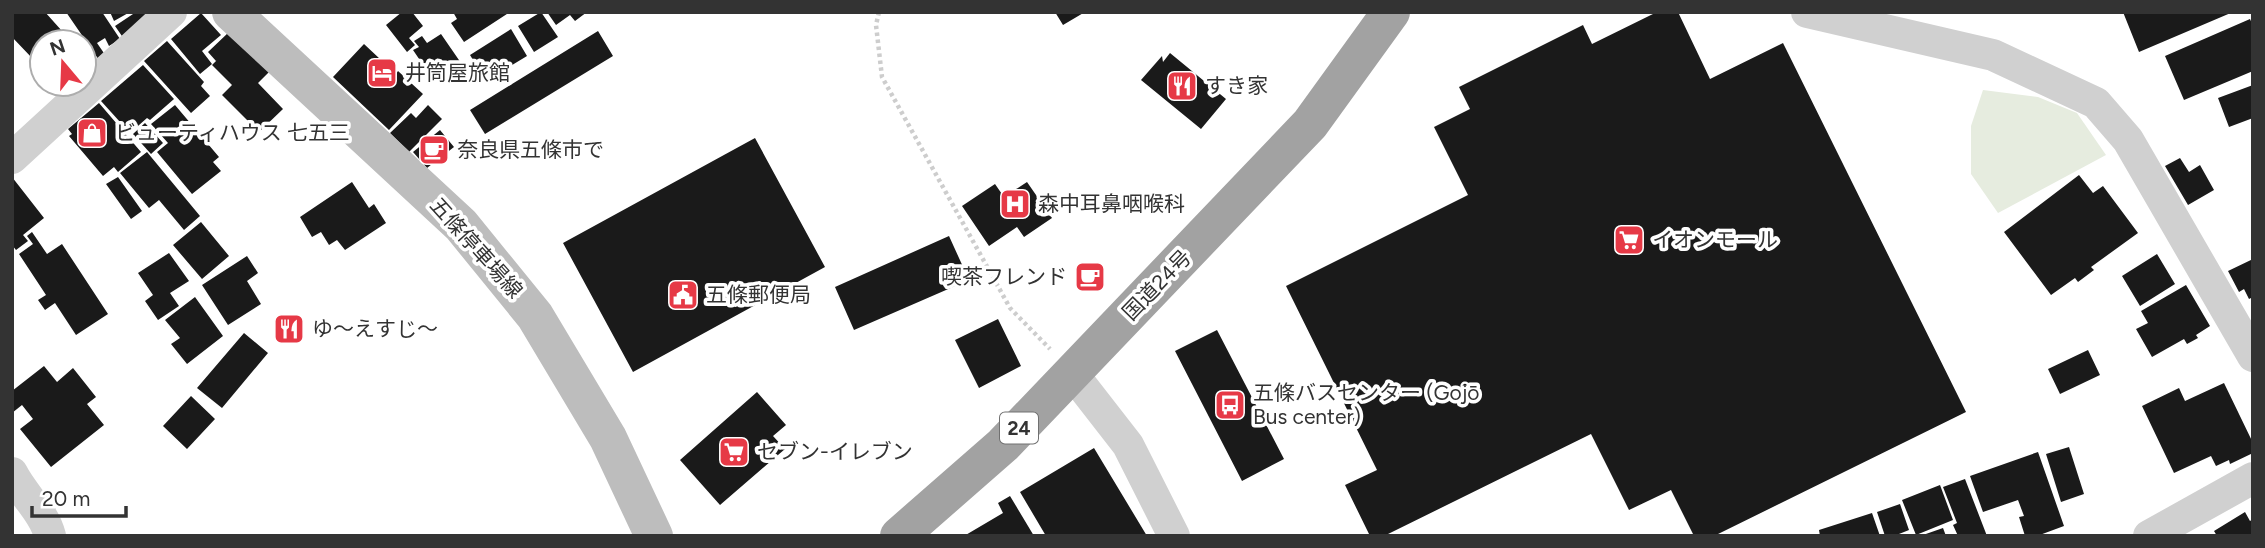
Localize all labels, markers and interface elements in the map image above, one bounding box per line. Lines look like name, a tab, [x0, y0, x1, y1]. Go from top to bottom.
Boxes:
north arrow	[28, 28, 98, 98]
text: N	[47, 34, 68, 61]
hotel icon: 井筒屋旅館	[365, 56, 399, 90]
place label: 井筒屋旅館	[405, 60, 510, 85]
restaurant icon: すき家	[1165, 69, 1199, 103]
place label: すき家	[1205, 73, 1268, 98]
shop icon: ビューティハウス 七五三	[75, 116, 109, 150]
place label: ビューティハウス 七五三	[115, 120, 350, 145]
cafe icon: 奈良県五條市で	[417, 133, 451, 167]
place label: 奈良県五條市で	[457, 137, 604, 162]
hospital icon: 森中耳鼻咽喉科	[998, 187, 1032, 221]
place label: 森中耳鼻咽喉科	[1038, 191, 1185, 216]
street label: 五條停車場線	[425, 192, 528, 303]
supermarket icon: イオンモール	[1612, 223, 1646, 257]
place label: イオンモール	[1652, 227, 1778, 252]
street label: 国道24号	[1117, 244, 1196, 325]
cafe icon: 喫茶フレンド	[1073, 260, 1107, 294]
place label: 喫茶フレンド	[941, 264, 1067, 289]
public building icon: 五條郵便局	[666, 278, 700, 312]
place label: 五條郵便局	[706, 282, 811, 307]
restaurant icon: ゆ～えすじ～	[272, 312, 306, 346]
place label: ゆ～えすじ～	[312, 316, 438, 341]
place label: 五條バスセンター (Gojō Bus center)	[1253, 380, 1480, 429]
bus stop icon: 五條バスセンター (Gojō Bus center)	[1213, 388, 1247, 422]
road number: 24	[1000, 412, 1038, 444]
supermarket icon: セブン-イレブン	[717, 435, 751, 469]
place label: セブン-イレブン	[757, 439, 913, 464]
scale bar	[32, 475, 126, 518]
text: 20 m	[42, 486, 90, 511]

